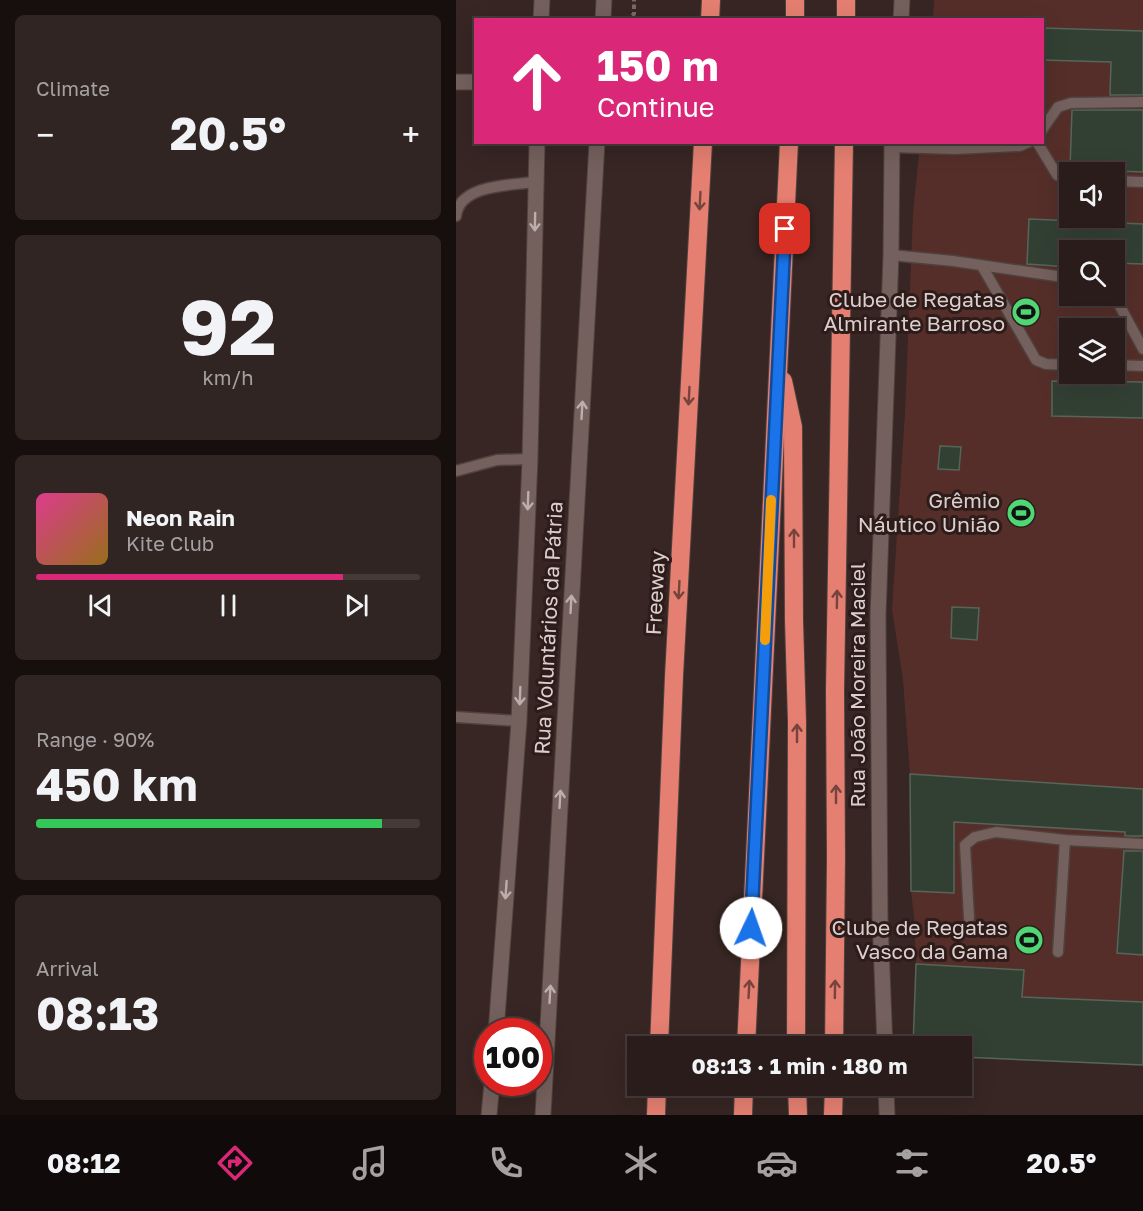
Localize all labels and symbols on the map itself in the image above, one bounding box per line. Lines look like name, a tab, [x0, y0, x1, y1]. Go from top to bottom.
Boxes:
one-way arrow	[695, 190, 706, 210]
pin	[759, 203, 810, 254]
one-way arrow	[530, 211, 541, 231]
place label: Clube de Regatas Almirante Barroso	[824, 286, 1005, 336]
sports icon: Clube de Regatas Almirante Barroso	[1010, 296, 1042, 328]
one-way arrow	[684, 385, 695, 405]
one-way arrow	[577, 400, 588, 420]
place label: Grêmio Náutico União	[858, 487, 1000, 537]
one-way arrow	[522, 490, 534, 510]
sports icon: Grêmio Náutico União	[1005, 497, 1037, 529]
street label: Rua Voluntários da Pátria	[528, 501, 568, 755]
one-way arrow	[788, 529, 800, 549]
street label: Freeway	[640, 550, 670, 636]
street label: Rua João Moreira Maciel	[844, 562, 870, 808]
one-way arrow	[673, 580, 684, 600]
one-way arrow	[831, 589, 843, 609]
one-way arrow	[566, 595, 577, 615]
one-way arrow	[514, 685, 526, 705]
one-way arrow	[791, 724, 803, 744]
one-way arrow	[830, 784, 842, 804]
one-way arrow	[555, 790, 566, 809]
one-way arrow	[500, 880, 511, 900]
position arrow	[719, 896, 783, 960]
place label: Clube de Regatas Vasco da Gama	[831, 914, 1008, 964]
sports icon: Clube de Regatas Vasco da Gama	[1013, 924, 1045, 956]
one-way arrow	[743, 979, 754, 999]
one-way arrow	[829, 979, 841, 999]
one-way arrow	[544, 984, 555, 1004]
speed limit sign: 100	[474, 1018, 552, 1096]

